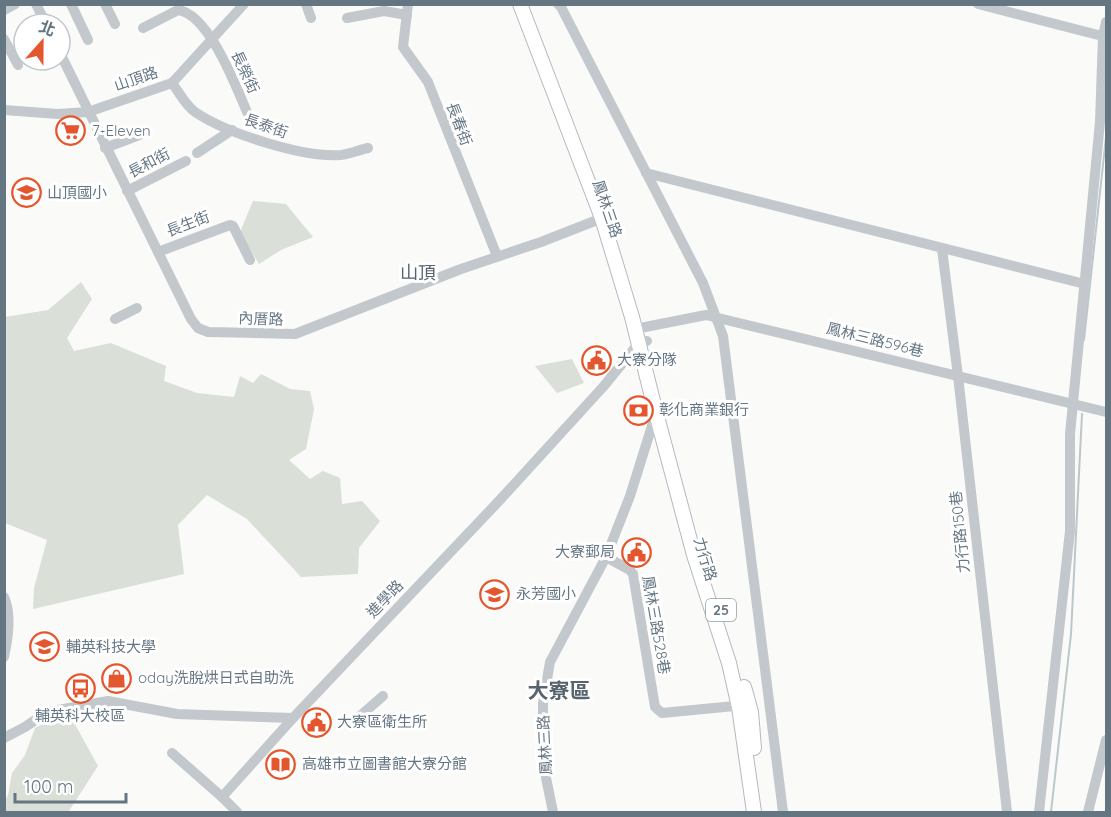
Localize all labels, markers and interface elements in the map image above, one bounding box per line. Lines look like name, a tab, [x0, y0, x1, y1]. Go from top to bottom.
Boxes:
north arrow	[12, 12, 72, 72]
text: 北	[36, 16, 58, 40]
street label: 長榮街	[227, 47, 264, 96]
street label: 山頂路	[111, 62, 160, 95]
street label: 長春街	[443, 99, 476, 148]
street label: 長泰街	[242, 109, 291, 142]
supermarket icon: 7-Eleven	[55, 115, 87, 147]
place label: 7-Eleven	[92, 121, 151, 140]
street label: 長和街	[124, 144, 173, 182]
school or university icon: 山頂國小	[10, 177, 42, 209]
street label: 鳳林三路	[589, 177, 626, 240]
place label: 山頂國小	[47, 183, 107, 202]
street label: 長生街	[163, 207, 212, 240]
district label: 山頂	[400, 261, 436, 284]
street label: 內厝路	[238, 308, 284, 329]
street label: 鳳林三路596巷	[824, 318, 926, 361]
public building icon: 大寮分隊	[580, 344, 612, 376]
place label: 大寮分隊	[617, 350, 677, 369]
bank icon: 彰化商業銀行	[622, 394, 654, 426]
place label: 彰化商業銀行	[659, 400, 749, 419]
street label: 力行路150巷	[946, 490, 973, 574]
street label: 力行路	[690, 535, 721, 583]
public building icon: 大寮郵局	[620, 536, 652, 568]
place label: 大寮郵局	[555, 542, 615, 561]
street label: 鳳林三路528巷	[638, 574, 674, 676]
street label: 進學路	[362, 576, 407, 621]
school or university icon: 永芳國小	[479, 578, 511, 610]
place label: 永芳國小	[516, 584, 576, 603]
road number: 25	[706, 599, 736, 621]
school or university icon: 輔英科技大學	[29, 631, 61, 663]
place label: 輔英科技大學	[66, 637, 156, 656]
shop icon: oday洗脫烘日式自助洗	[101, 662, 133, 694]
place label: oday洗脫烘日式自助洗	[138, 668, 294, 687]
bus stop icon: 輔英科大校區	[64, 673, 96, 705]
district label: 大寮區	[528, 677, 591, 703]
place label: 輔英科大校區	[35, 706, 125, 725]
public building icon: 大寮區衛生所	[300, 706, 332, 738]
place label: 大寮區衛生所	[337, 712, 427, 731]
street label: 鳳林三路	[533, 715, 556, 775]
library icon: 高雄市立圖書館大寮分館	[265, 748, 297, 780]
place label: 高雄市立圖書館大寮分館	[302, 754, 467, 773]
scale bar	[15, 766, 126, 804]
text: 100 m	[24, 775, 73, 798]

